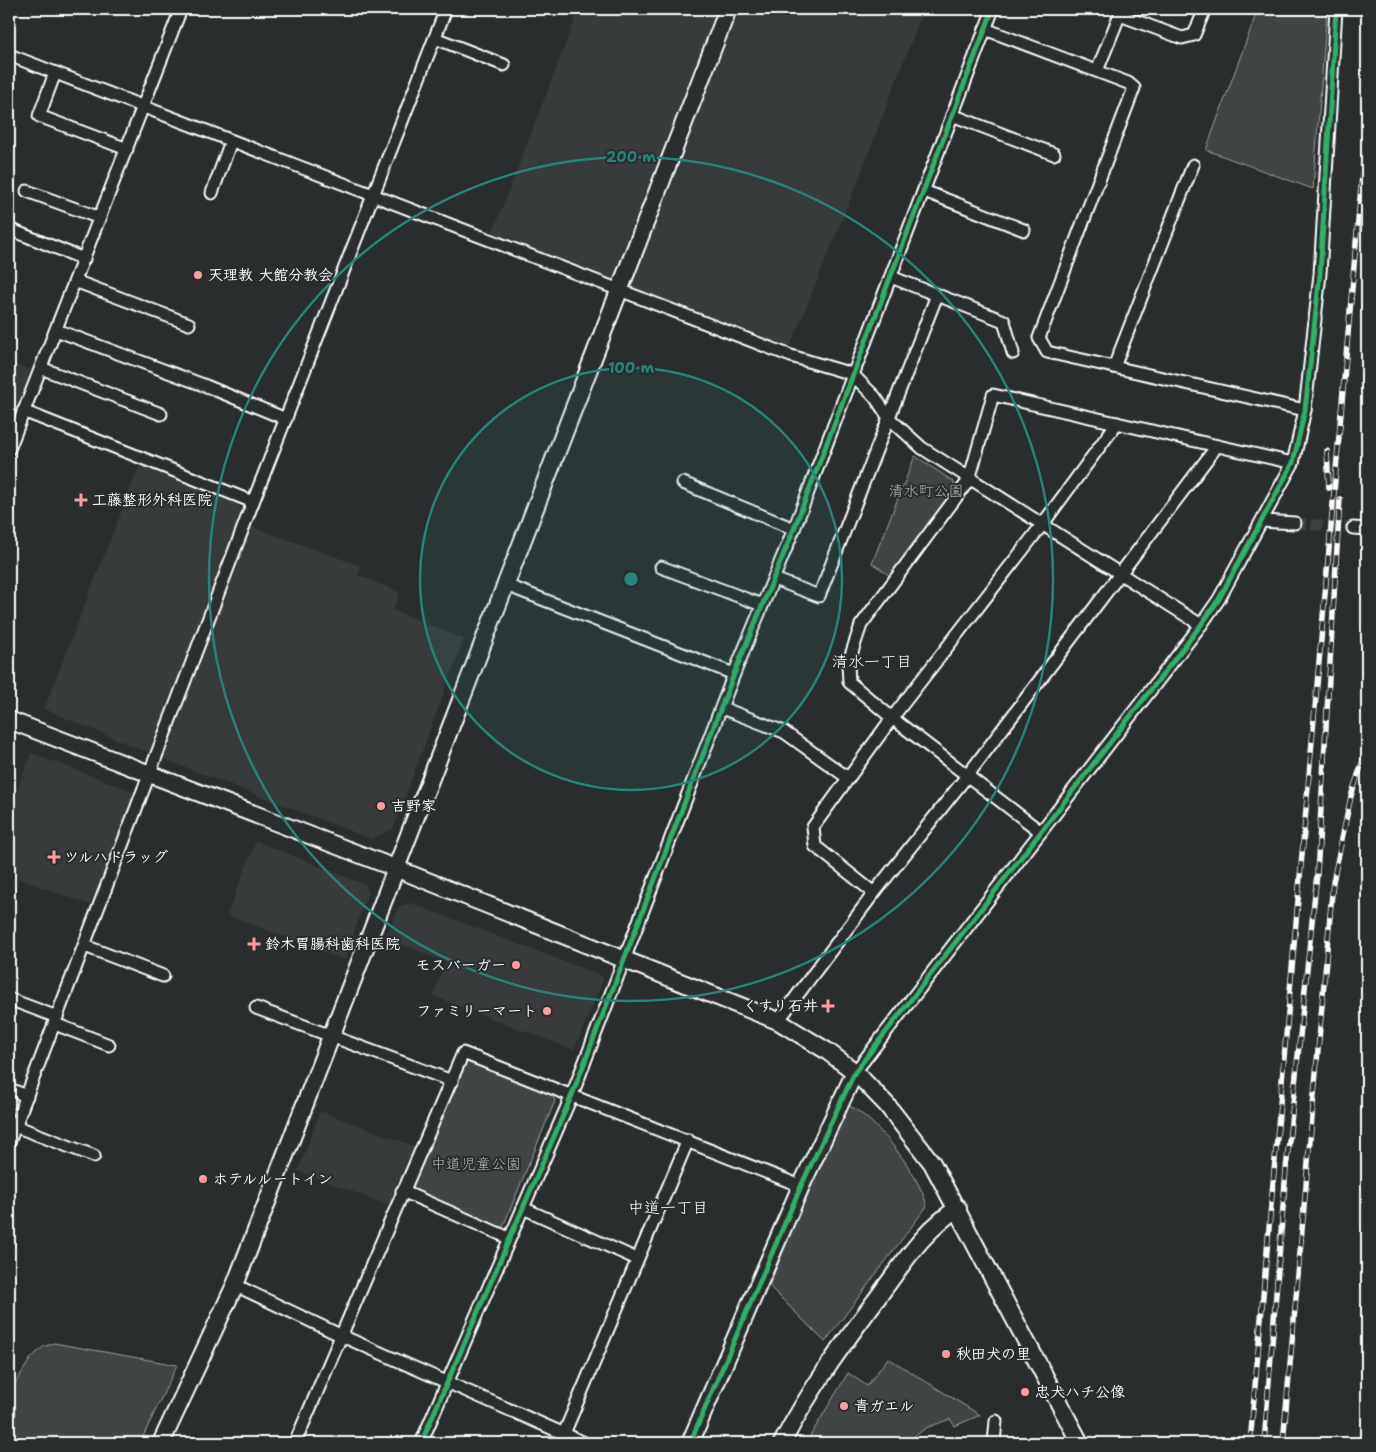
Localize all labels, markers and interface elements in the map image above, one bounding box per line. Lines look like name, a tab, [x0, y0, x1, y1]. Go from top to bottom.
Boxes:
text: 200 m	[606, 147, 656, 167]
place label: 天理教 大館分教会	[208, 265, 333, 285]
marker: 天理教 大館分教会	[192, 269, 204, 281]
text: 100 m	[608, 358, 654, 378]
park label: 清水町公園	[888, 481, 964, 501]
place label: 工藤整形外科医院	[92, 490, 212, 510]
marker: 工藤整形外科医院	[74, 493, 88, 507]
centre of rings	[622, 570, 640, 588]
district label: 清水一丁目	[832, 651, 912, 672]
place label: 吉野家	[391, 796, 436, 816]
marker: 吉野家	[375, 800, 387, 812]
place label: ツルハドラッグ	[64, 847, 168, 867]
marker: ツルハドラッグ	[48, 851, 60, 863]
place label: 鈴木胃腸科歯科医院	[265, 934, 400, 954]
marker: 鈴木胃腸科歯科医院	[247, 937, 261, 951]
place label: モスバーガー	[416, 955, 506, 975]
marker: モスバーガー	[510, 959, 522, 971]
place label: くすり石井	[743, 996, 818, 1016]
marker: くすり石井	[822, 1000, 834, 1012]
place label: ファミリーマート	[416, 1001, 537, 1021]
marker: ファミリーマート	[541, 1005, 553, 1017]
park label: 中道児童公園	[431, 1154, 521, 1174]
place label: ホテルルートイン	[213, 1169, 333, 1189]
marker: ホテルルートイン	[197, 1173, 209, 1185]
district label: 中道一丁目	[628, 1197, 708, 1218]
place label: 秋田犬の里	[956, 1344, 1031, 1364]
marker: 秋田犬の里	[940, 1348, 952, 1360]
place label: 忠犬ハチ公像	[1035, 1382, 1125, 1402]
marker: 忠犬ハチ公像	[1019, 1386, 1031, 1398]
place label: 青ガエル	[854, 1396, 914, 1416]
marker: 青ガエル	[838, 1400, 850, 1412]

